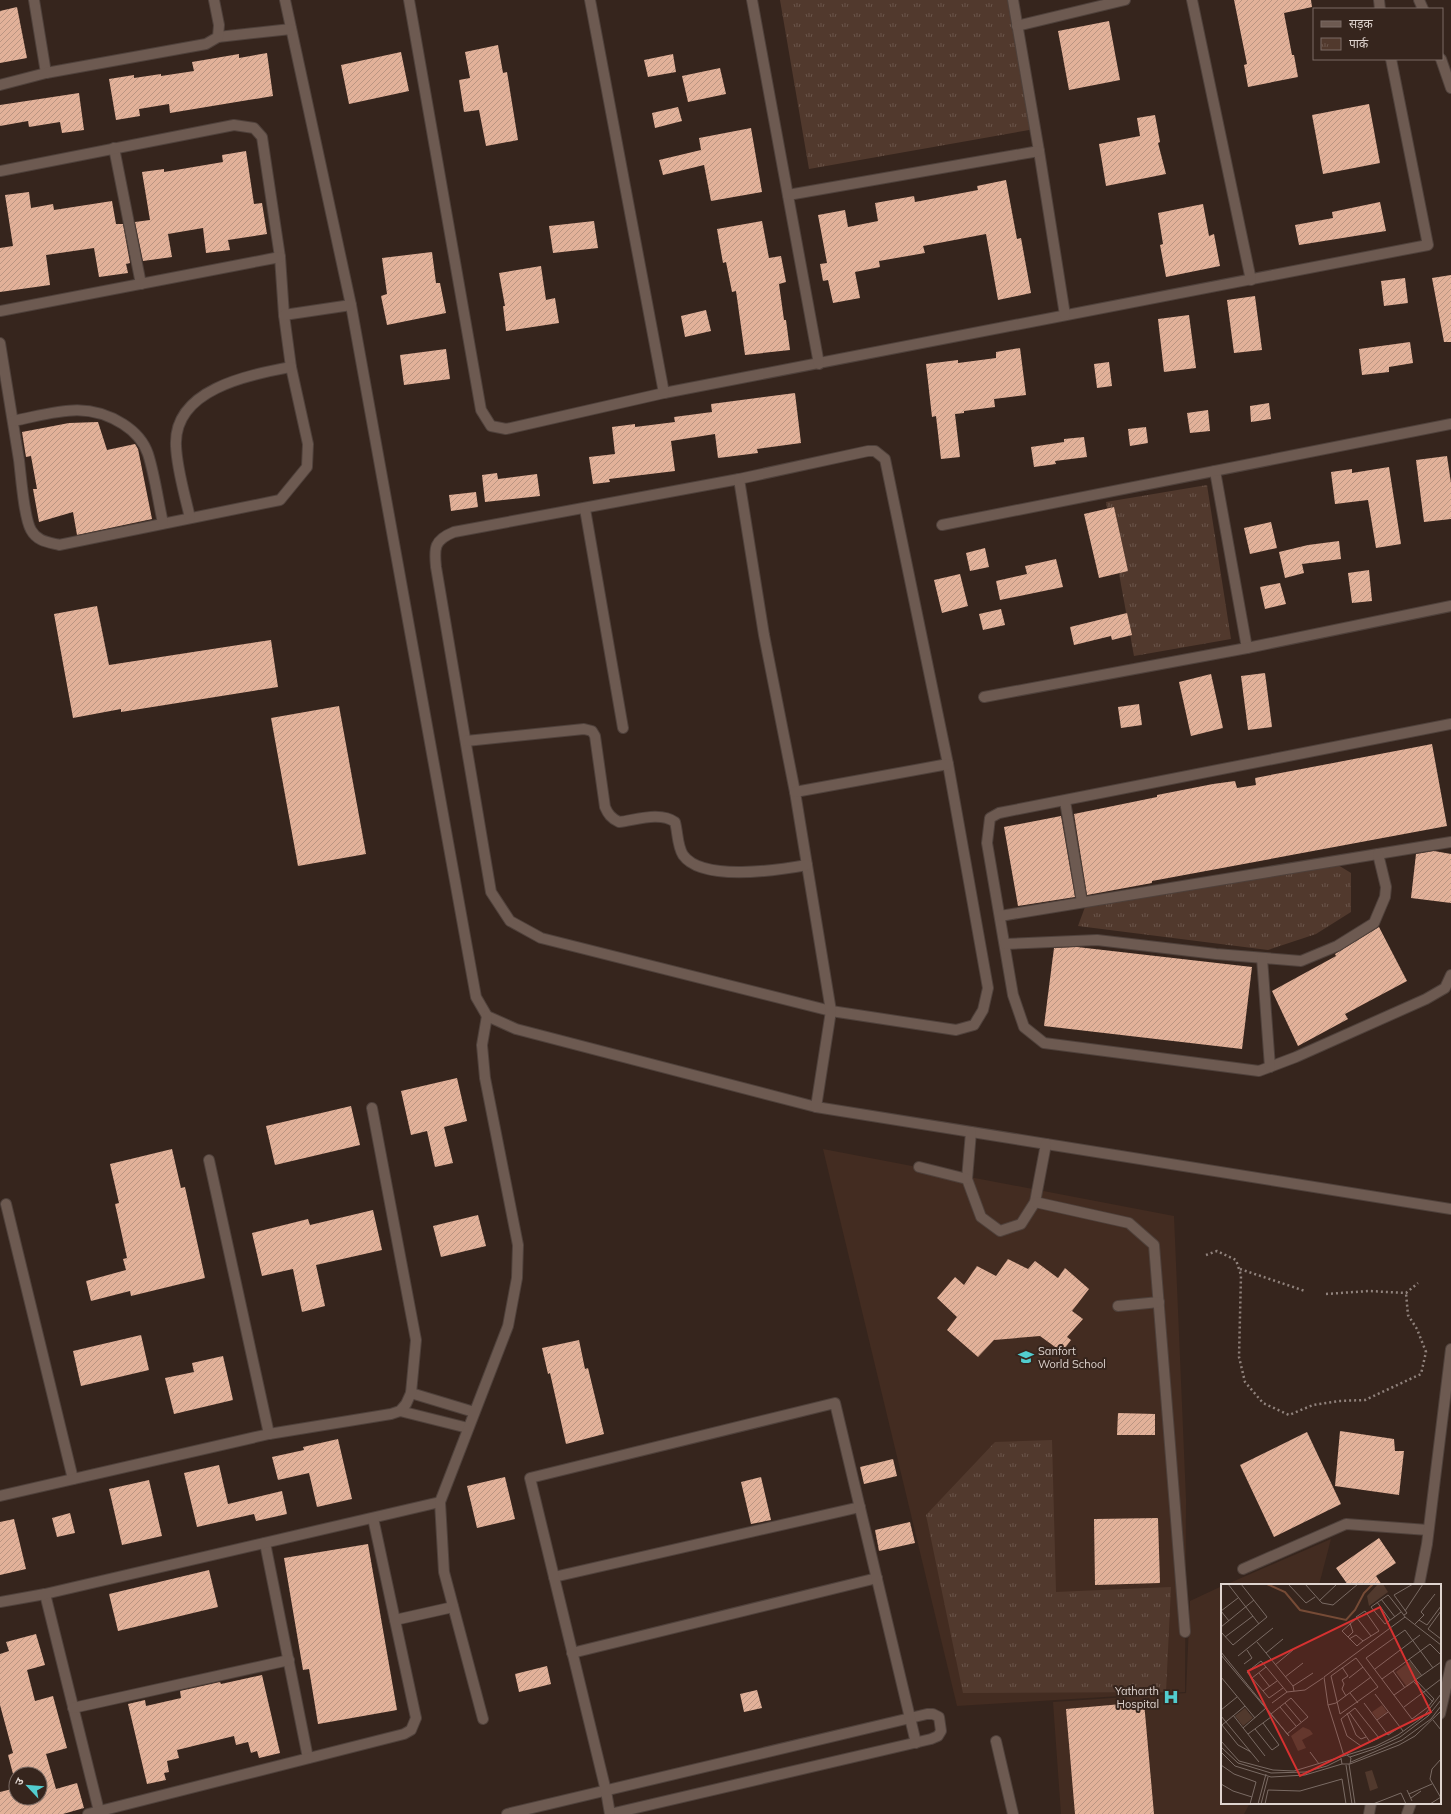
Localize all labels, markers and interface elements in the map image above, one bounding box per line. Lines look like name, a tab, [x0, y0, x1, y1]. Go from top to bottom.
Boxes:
legend	[1313, 8, 1443, 60]
text: सड़क	[1349, 16, 1374, 31]
text: पार्क	[1349, 36, 1369, 51]
place label: Sanfort World School	[1038, 1344, 1106, 1371]
school or university icon: Sanfort World School	[1017, 1348, 1035, 1366]
inset map	[1221, 1584, 1441, 1804]
place label: Yatharth Hospital	[1114, 1684, 1159, 1711]
hospital icon: Yatharth Hospital	[1162, 1688, 1180, 1706]
north arrow	[8, 1766, 48, 1806]
text: उ	[11, 1775, 27, 1788]

